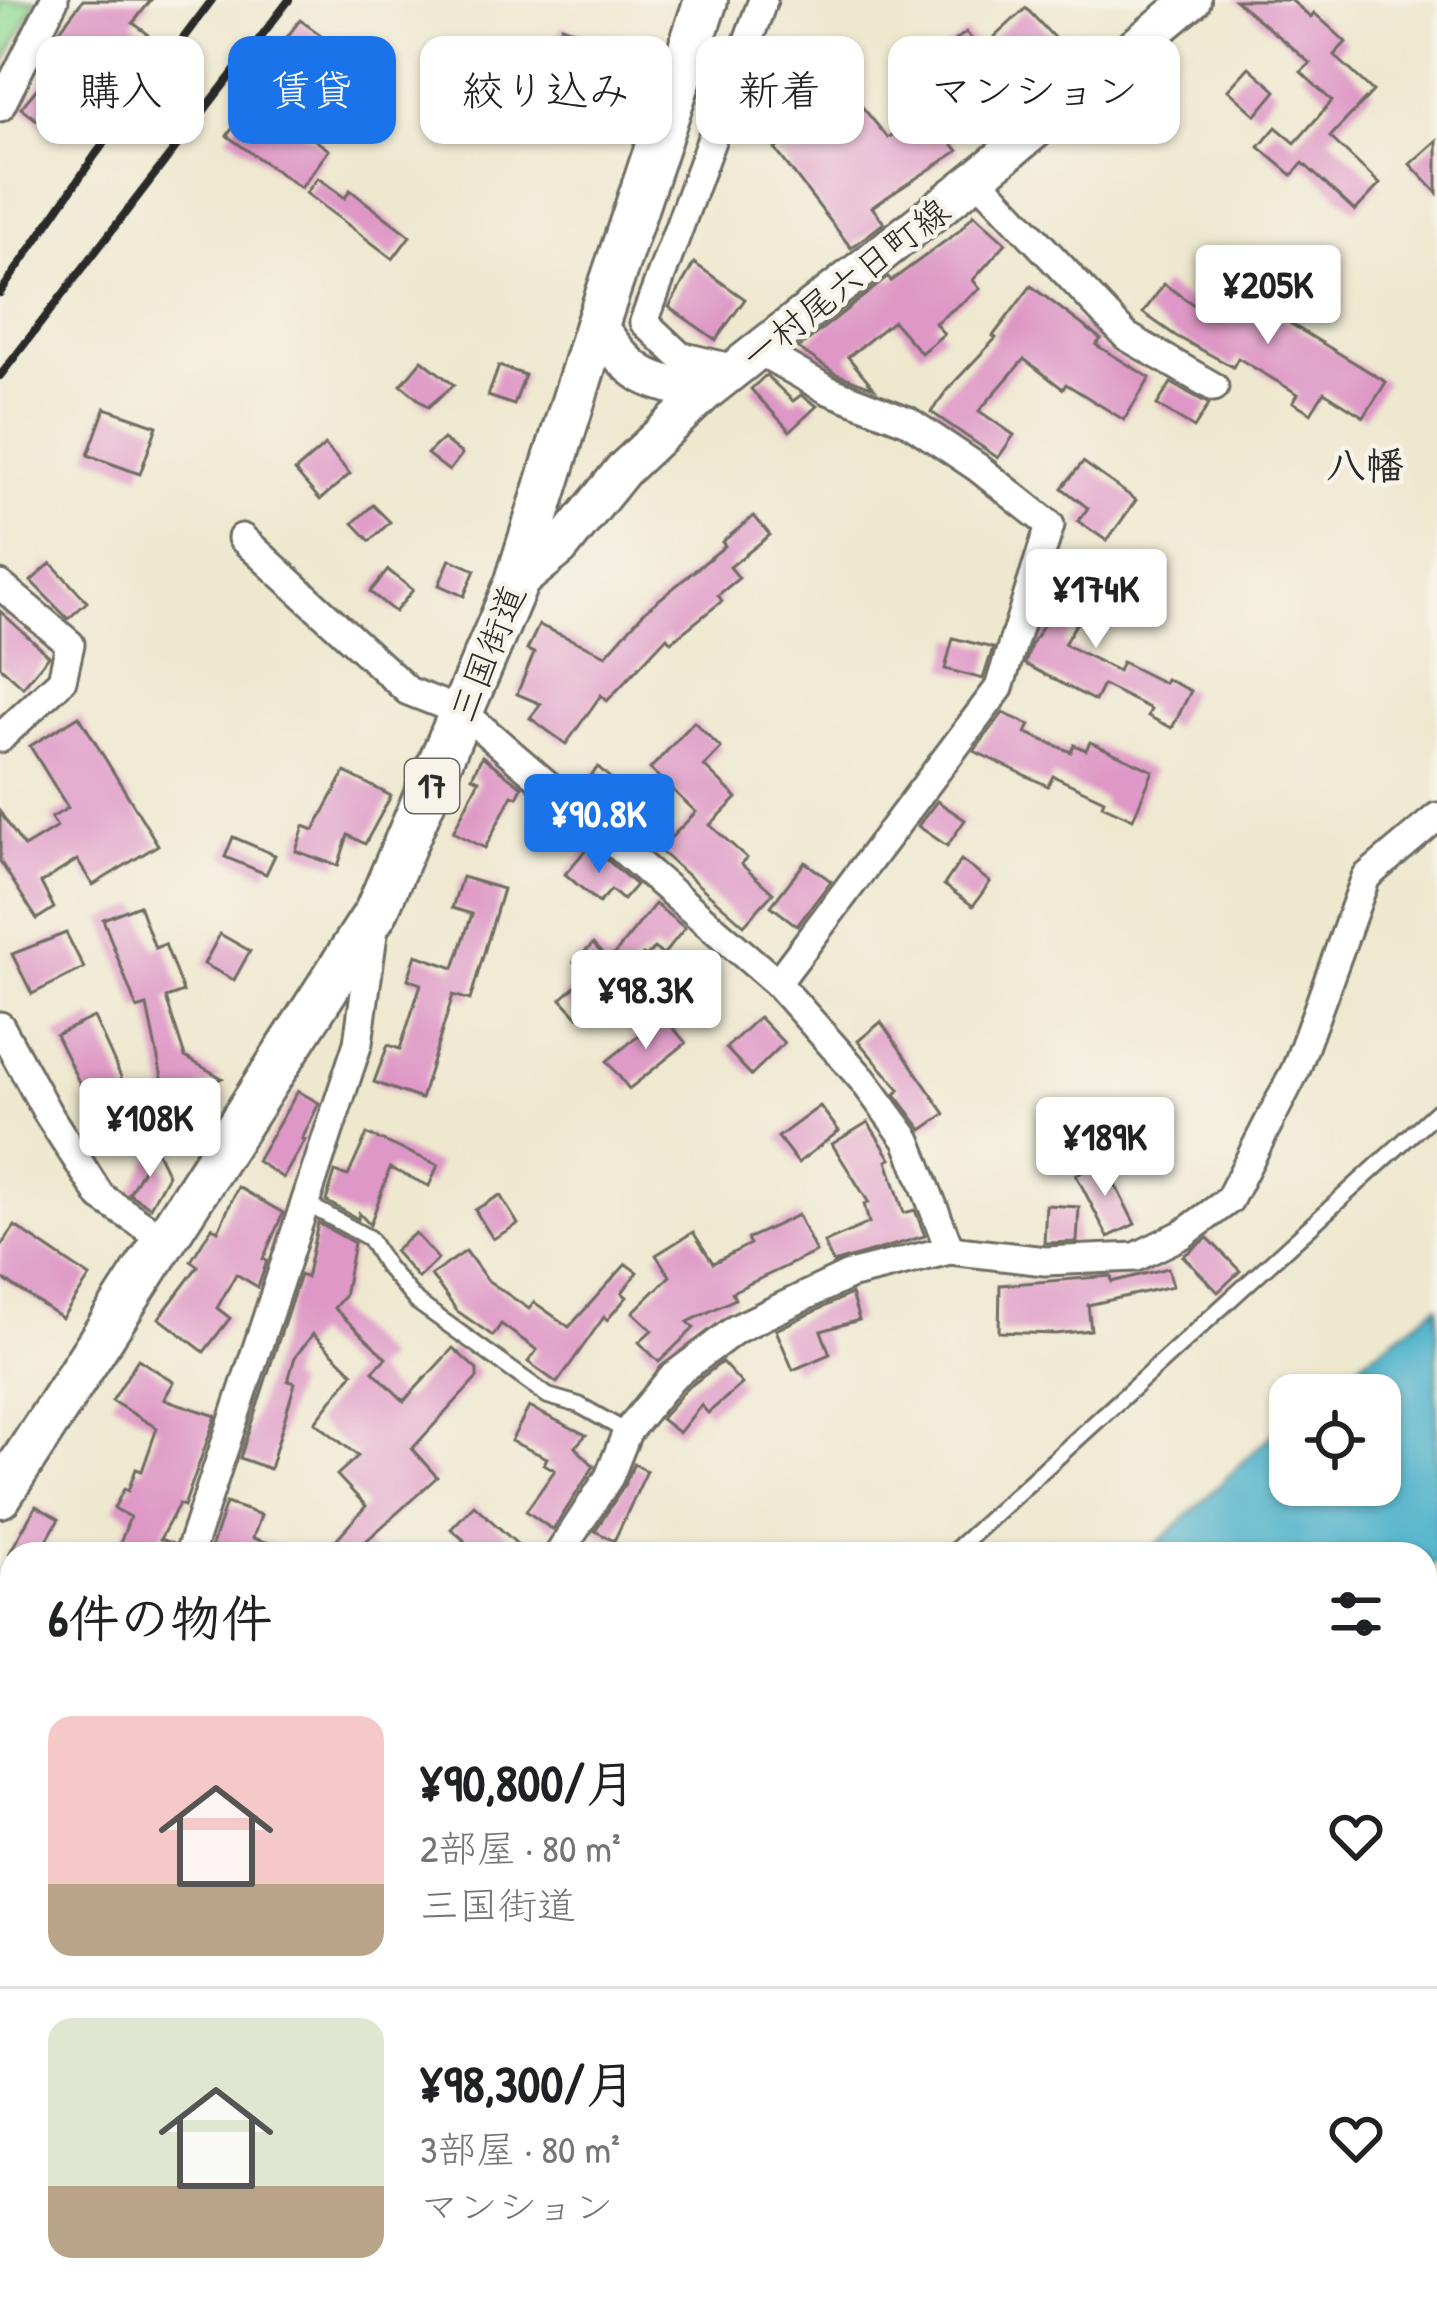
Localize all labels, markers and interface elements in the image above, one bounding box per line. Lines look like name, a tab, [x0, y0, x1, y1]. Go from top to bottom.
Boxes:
chip: 購入	[36, 36, 204, 144]
chip: 賃貸	[228, 36, 396, 144]
chip: 絞り込み	[420, 36, 672, 144]
chip: 新着	[696, 36, 864, 144]
chip: マンション	[888, 36, 1180, 144]
street label: 一村尾六日町線	[730, 186, 959, 379]
pin: ¥205K	[1184, 245, 1352, 347]
text: ¥205K	[1223, 257, 1313, 310]
district label: 八幡	[1326, 438, 1404, 491]
pin: ¥174K	[1012, 549, 1180, 651]
text: ¥174K	[1053, 561, 1139, 614]
street label: 三国街道	[437, 577, 536, 729]
road number: 17	[405, 759, 459, 813]
pin: ¥90.8K	[501, 774, 697, 876]
text: ¥90.8K	[551, 786, 647, 839]
pin: ¥98.3K	[548, 950, 744, 1052]
text: ¥98.3K	[598, 962, 694, 1015]
pin: ¥108K	[66, 1078, 234, 1180]
text: ¥108K	[106, 1090, 194, 1143]
pin: ¥189K	[1021, 1097, 1189, 1199]
text: ¥189K	[1063, 1109, 1147, 1162]
map controls	[1269, 1374, 1401, 1506]
button: locate	[1269, 1374, 1401, 1506]
icon: filters	[1323, 1581, 1389, 1647]
text: 6件の物件	[48, 1583, 272, 1652]
text: ¥90,800/月	[420, 1748, 636, 1817]
icon: home	[144, 1764, 288, 1908]
icon: heart	[1323, 1803, 1389, 1869]
text: 2部屋 · 80 m²	[420, 1821, 621, 1874]
text: 三国街道	[420, 1878, 576, 1931]
text: ¥98,300/月	[420, 2049, 636, 2118]
icon: home	[144, 2066, 288, 2210]
icon: heart	[1323, 2105, 1389, 2171]
text: 3部屋 · 80 m²	[420, 2122, 620, 2175]
text: マンション	[420, 2179, 613, 2232]

